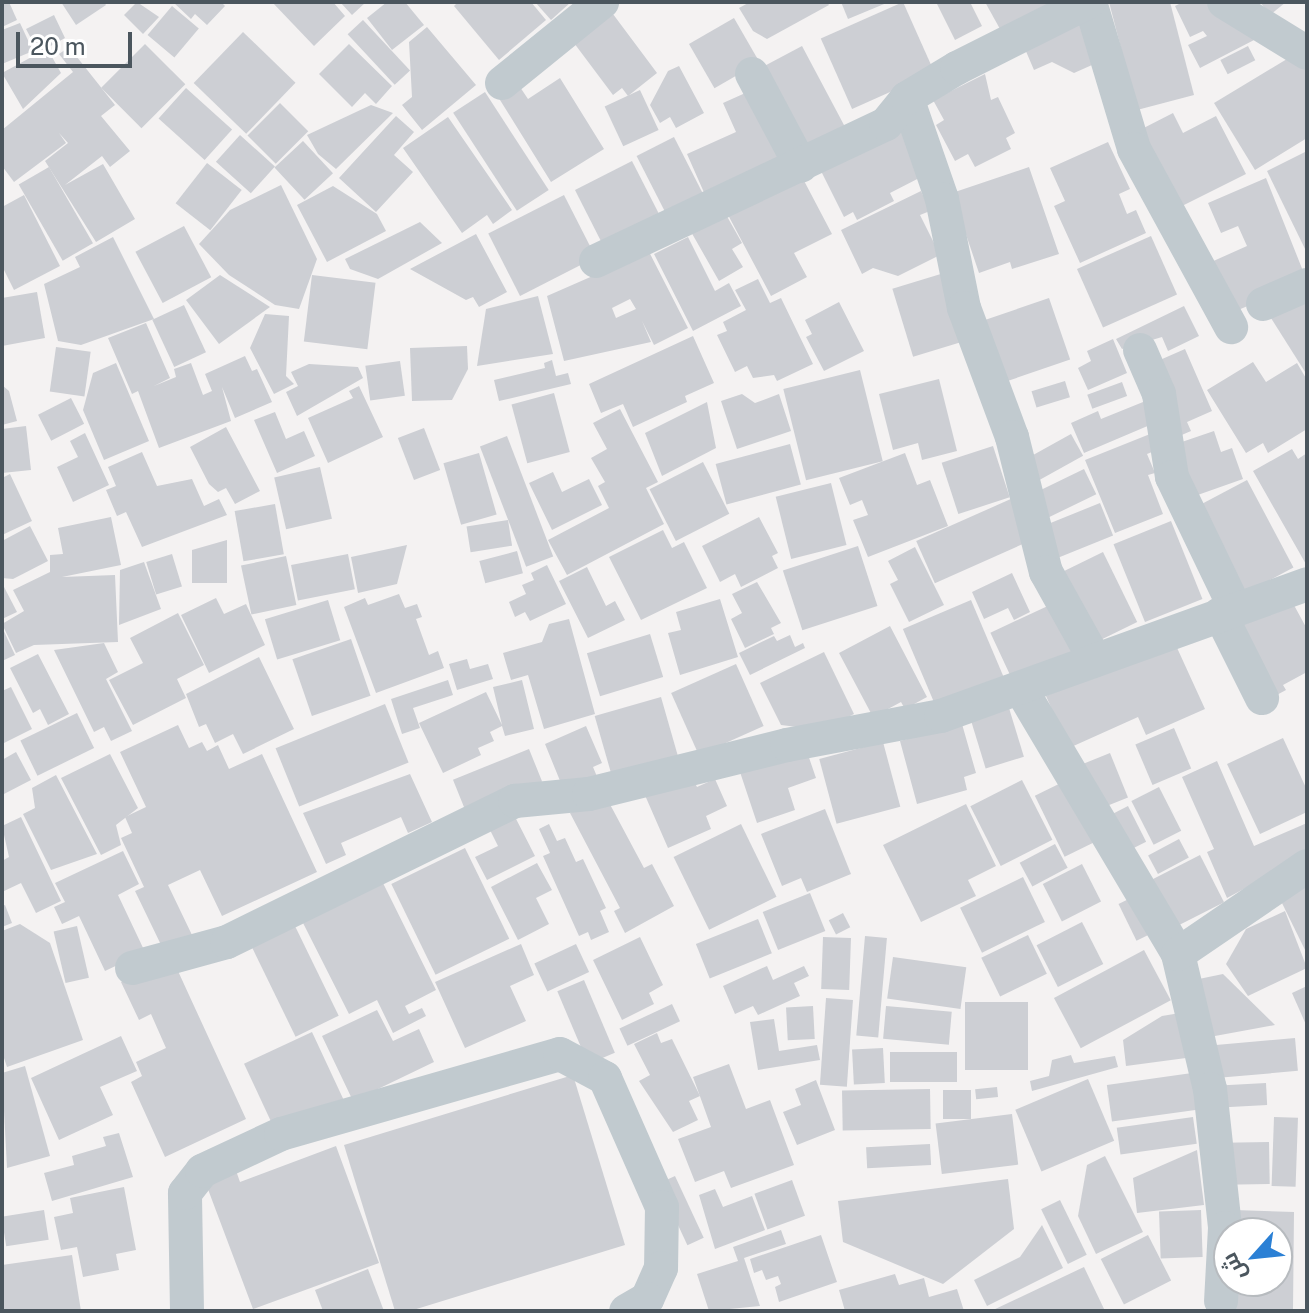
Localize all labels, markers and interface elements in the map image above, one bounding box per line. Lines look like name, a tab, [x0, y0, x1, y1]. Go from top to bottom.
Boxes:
scale bar	[20, 16, 136, 66]
text: 20 m	[30, 32, 86, 60]
north arrow	[1213, 1217, 1293, 1297]
text: ش	[1215, 1249, 1251, 1285]

